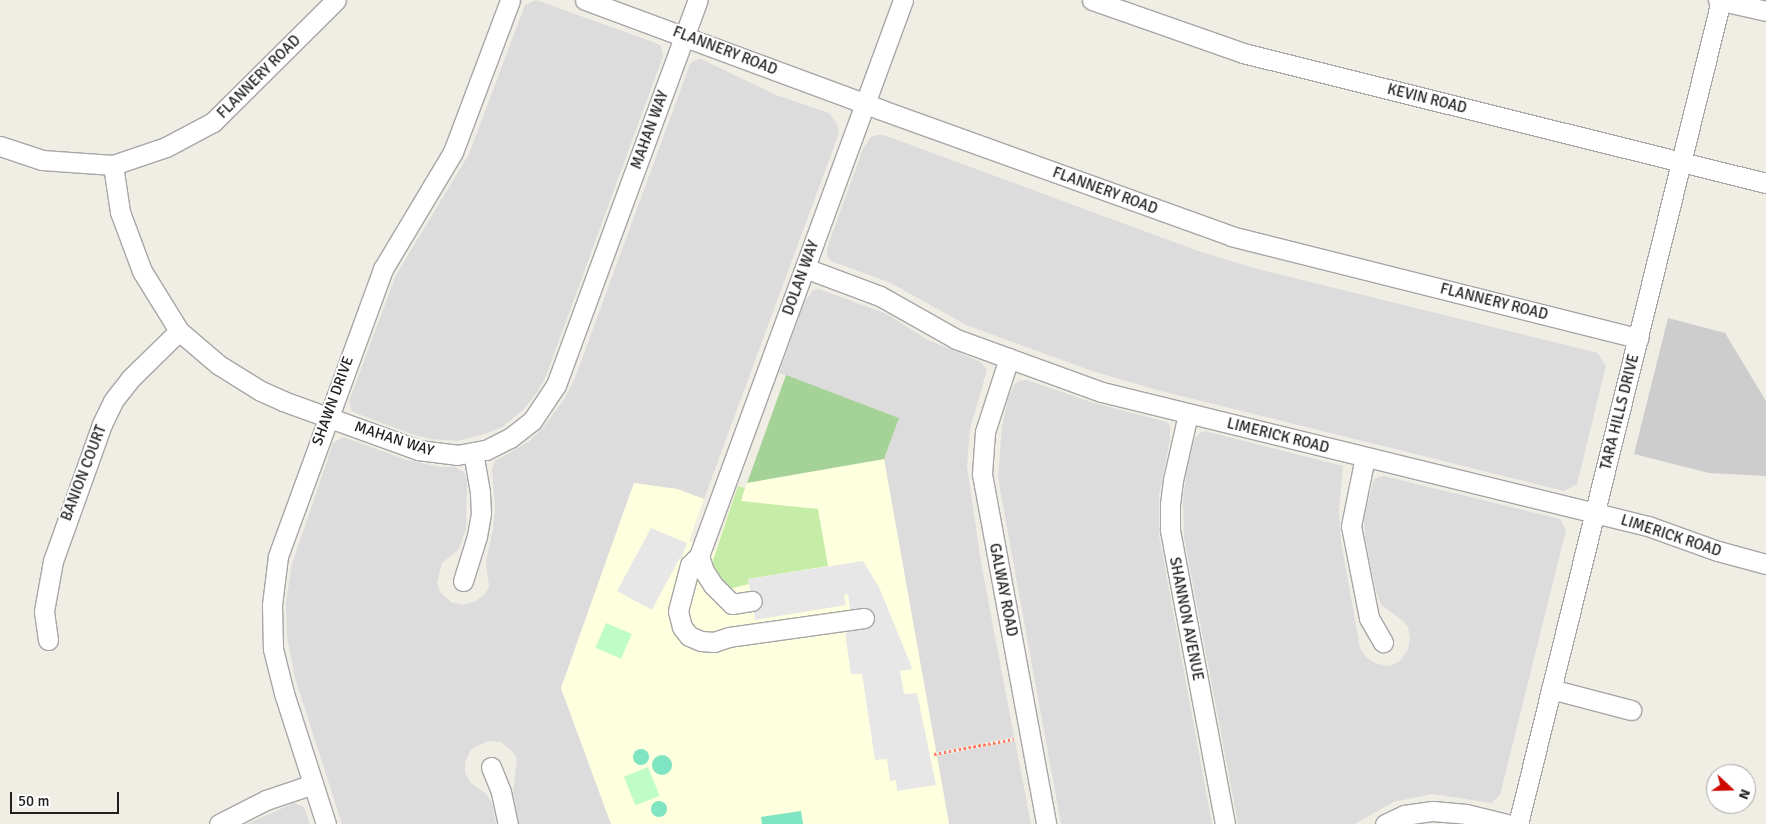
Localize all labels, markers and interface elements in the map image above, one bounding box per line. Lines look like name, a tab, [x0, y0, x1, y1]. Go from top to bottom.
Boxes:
street label: FLANNERY ROAD	[670, 23, 780, 79]
street label: FLANNERY ROAD	[214, 32, 304, 122]
street label: KEVIN ROAD	[1385, 80, 1469, 118]
street label: MAHAN WAY	[627, 88, 673, 172]
street label: FLANNERY ROAD	[1050, 164, 1160, 218]
street label: DOLAN WAY	[779, 238, 823, 318]
street label: FLANNERY ROAD	[1438, 280, 1550, 324]
street label: TARA HILLS DRIVE	[1597, 352, 1643, 472]
street label: SHAWN DRIVE	[309, 354, 357, 448]
street label: LIMERICK ROAD	[1225, 415, 1331, 457]
street label: MAHAN WAY	[352, 418, 436, 460]
street label: BANION COURT	[57, 423, 111, 523]
street label: LIMERICK ROAD	[1618, 511, 1724, 561]
street label: GALWAY ROAD	[985, 542, 1021, 638]
street label: SHANNON AVENUE	[1165, 556, 1207, 682]
north arrow	[1706, 764, 1756, 814]
scale bar	[12, 782, 121, 814]
text: N	[1735, 787, 1754, 802]
text: 50 m	[18, 792, 49, 810]

